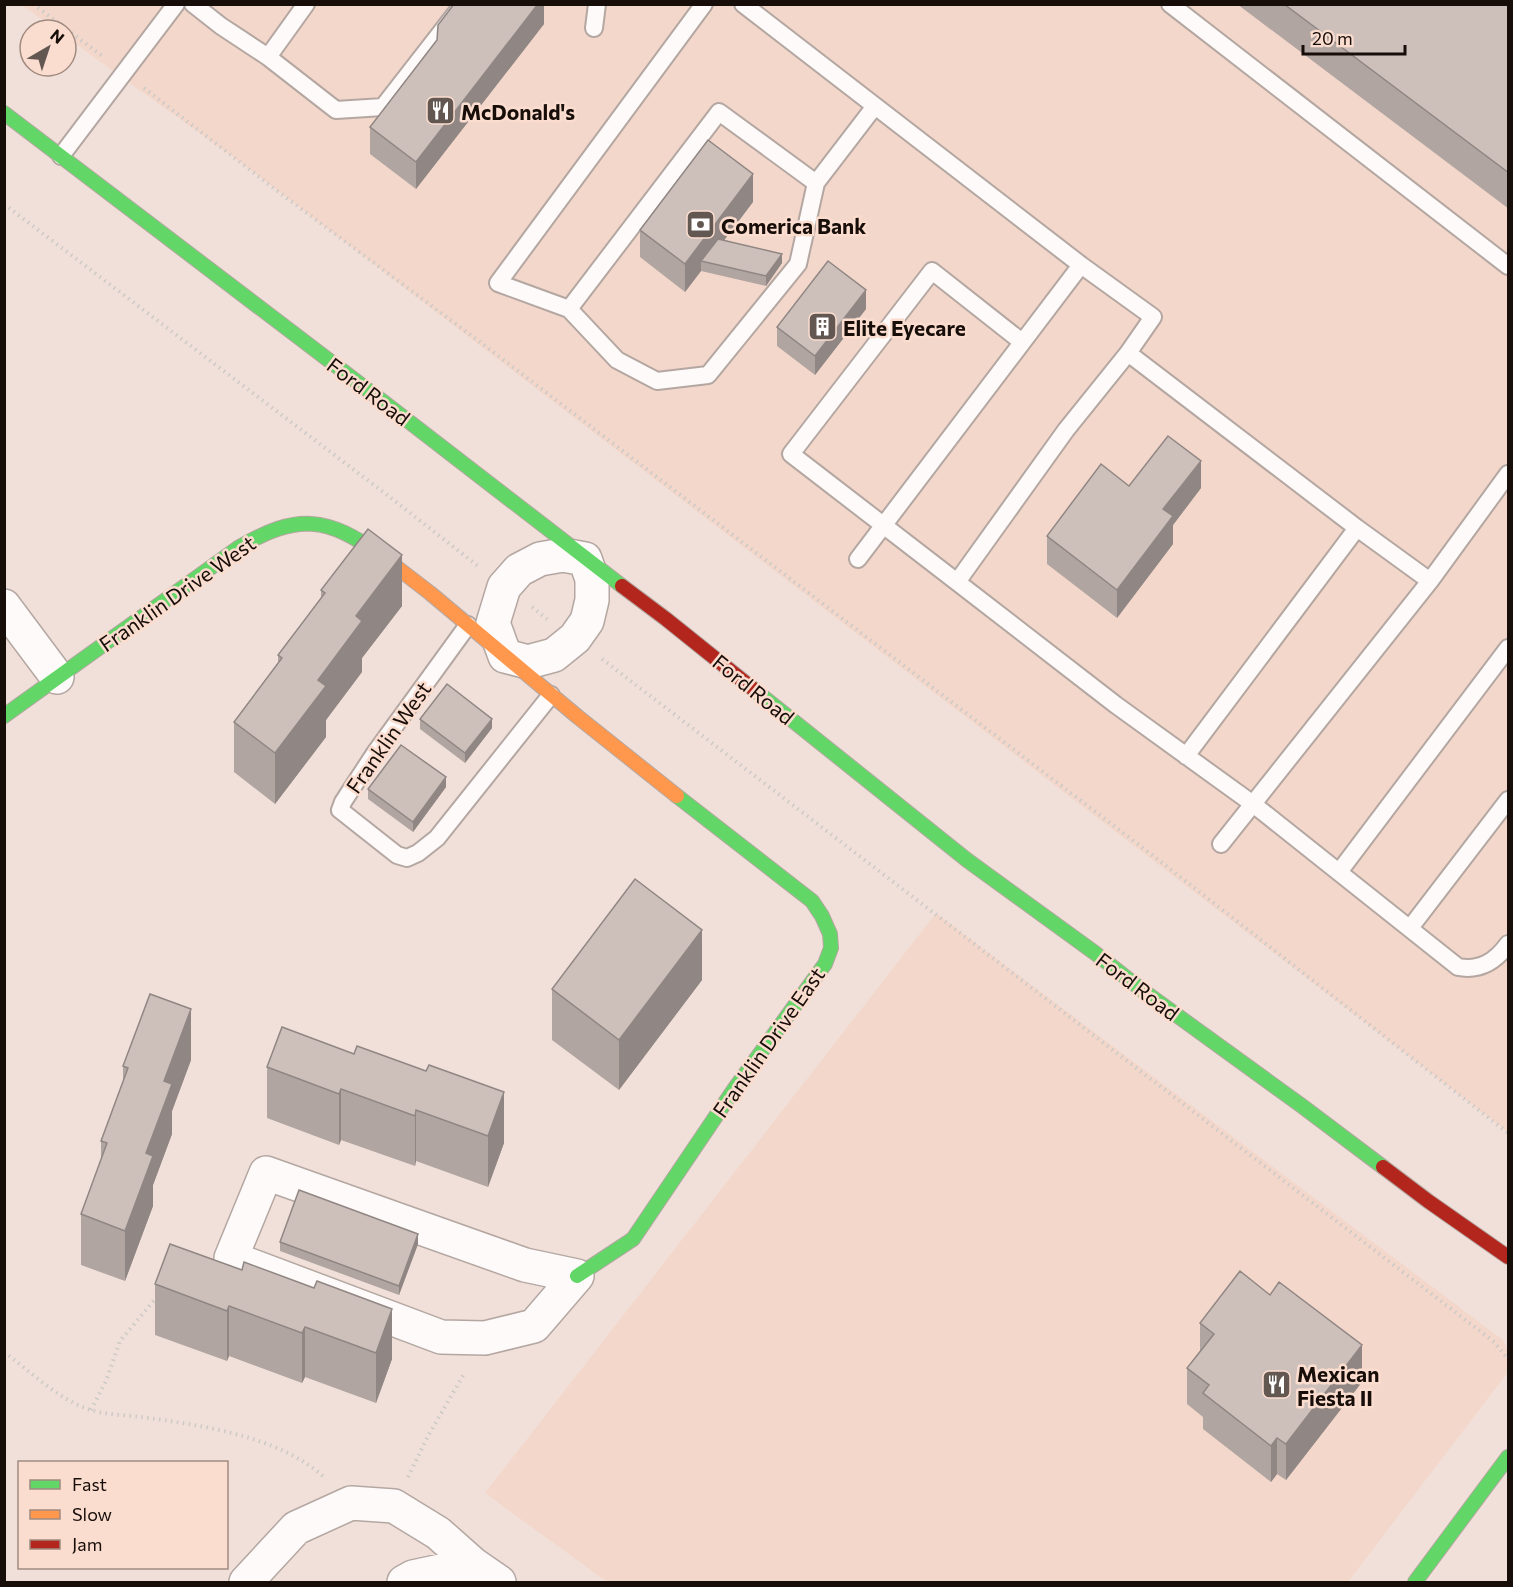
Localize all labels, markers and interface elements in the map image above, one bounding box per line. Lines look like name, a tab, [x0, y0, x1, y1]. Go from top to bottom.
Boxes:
north arrow	[18, 18, 78, 78]
scale bar	[1303, 18, 1405, 56]
text: N	[47, 25, 68, 47]
text: 20 m	[1312, 27, 1353, 49]
restaurant icon: McDonald's	[424, 95, 456, 127]
place label: McDonald's	[461, 99, 575, 124]
bank icon: Comerica Bank	[684, 209, 716, 241]
place label: Comerica Bank	[721, 213, 866, 238]
building icon: Elite Eyecare	[806, 311, 838, 343]
place label: Elite Eyecare	[843, 315, 966, 340]
street label: Ford Road	[323, 352, 415, 430]
street label: Franklin Drive West	[94, 530, 260, 656]
street label: Ford Road	[708, 649, 800, 729]
street label: Franklin West	[340, 676, 436, 798]
street label: Ford Road	[1092, 947, 1184, 1025]
street label: Franklin Drive East	[707, 962, 829, 1122]
place label: Mexican Fiesta II	[1297, 1361, 1379, 1410]
restaurant icon: Mexican Fiesta II	[1260, 1369, 1292, 1401]
legend	[18, 1461, 228, 1569]
text: Fast	[72, 1473, 107, 1495]
text: Slow	[72, 1503, 112, 1525]
text: Jam	[72, 1533, 102, 1555]

